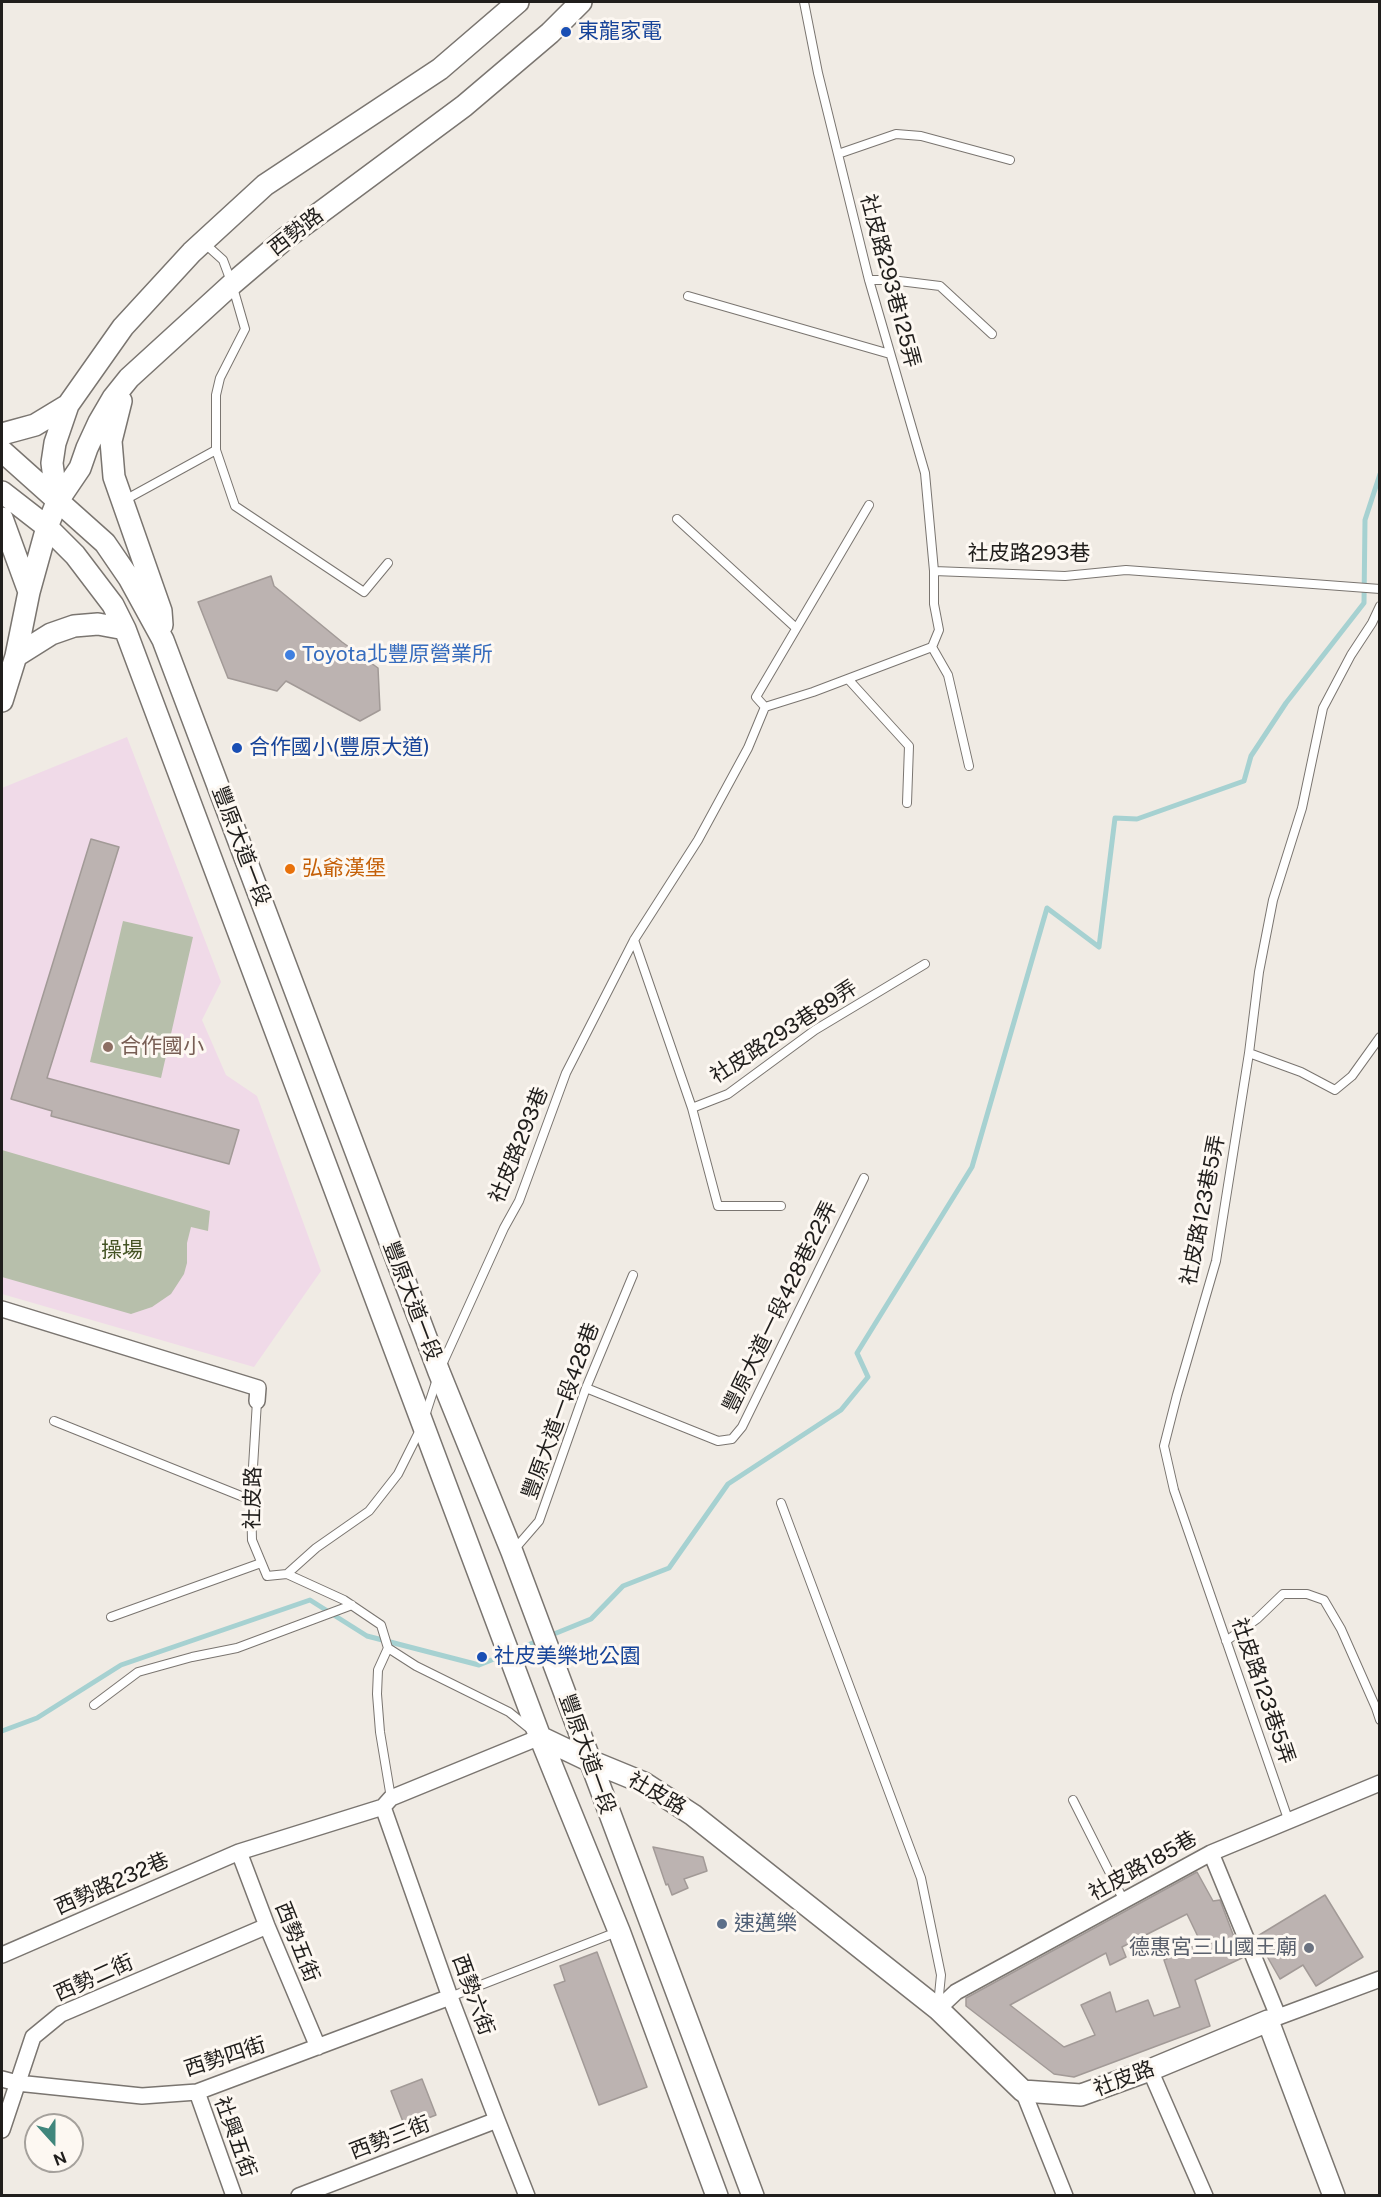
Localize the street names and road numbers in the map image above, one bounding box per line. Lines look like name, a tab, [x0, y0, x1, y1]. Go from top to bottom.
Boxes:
street label: 社皮路293巷125弄	[855, 192, 925, 370]
street label: 西勢路	[263, 203, 329, 261]
street label: 社皮路293巷	[968, 541, 1090, 567]
street label: 豐原大道一段	[207, 783, 275, 909]
street label: 社皮路293巷89弄	[706, 975, 862, 1089]
street label: 社皮路293巷	[484, 1083, 554, 1207]
street label: 社皮路123巷5弄	[1176, 1133, 1230, 1287]
street label: 豐原大道一段428巷22弄	[718, 1197, 842, 1417]
street label: 豐原大道一段	[378, 1238, 446, 1364]
street label: 豐原大道一段428巷	[517, 1319, 605, 1503]
street label: 社皮路	[240, 1466, 266, 1530]
street label: 社皮路123巷5弄	[1226, 1615, 1300, 1767]
street label: 豐原大道一段	[554, 1690, 620, 1818]
street label: 社皮路	[623, 1767, 691, 1821]
street label: 社皮路185巷	[1085, 1826, 1201, 1906]
street label: 西勢路232巷	[51, 1848, 173, 1920]
street label: 西勢五街	[270, 1898, 324, 1986]
street label: 西勢二街	[51, 1949, 137, 2007]
street label: 西勢六街	[447, 1951, 499, 2039]
street label: 西勢四街	[181, 2032, 269, 2082]
street label: 社皮路	[1090, 2056, 1158, 2102]
street label: 社興五街	[209, 2093, 261, 2181]
street label: 西勢三街	[346, 2111, 434, 2165]

